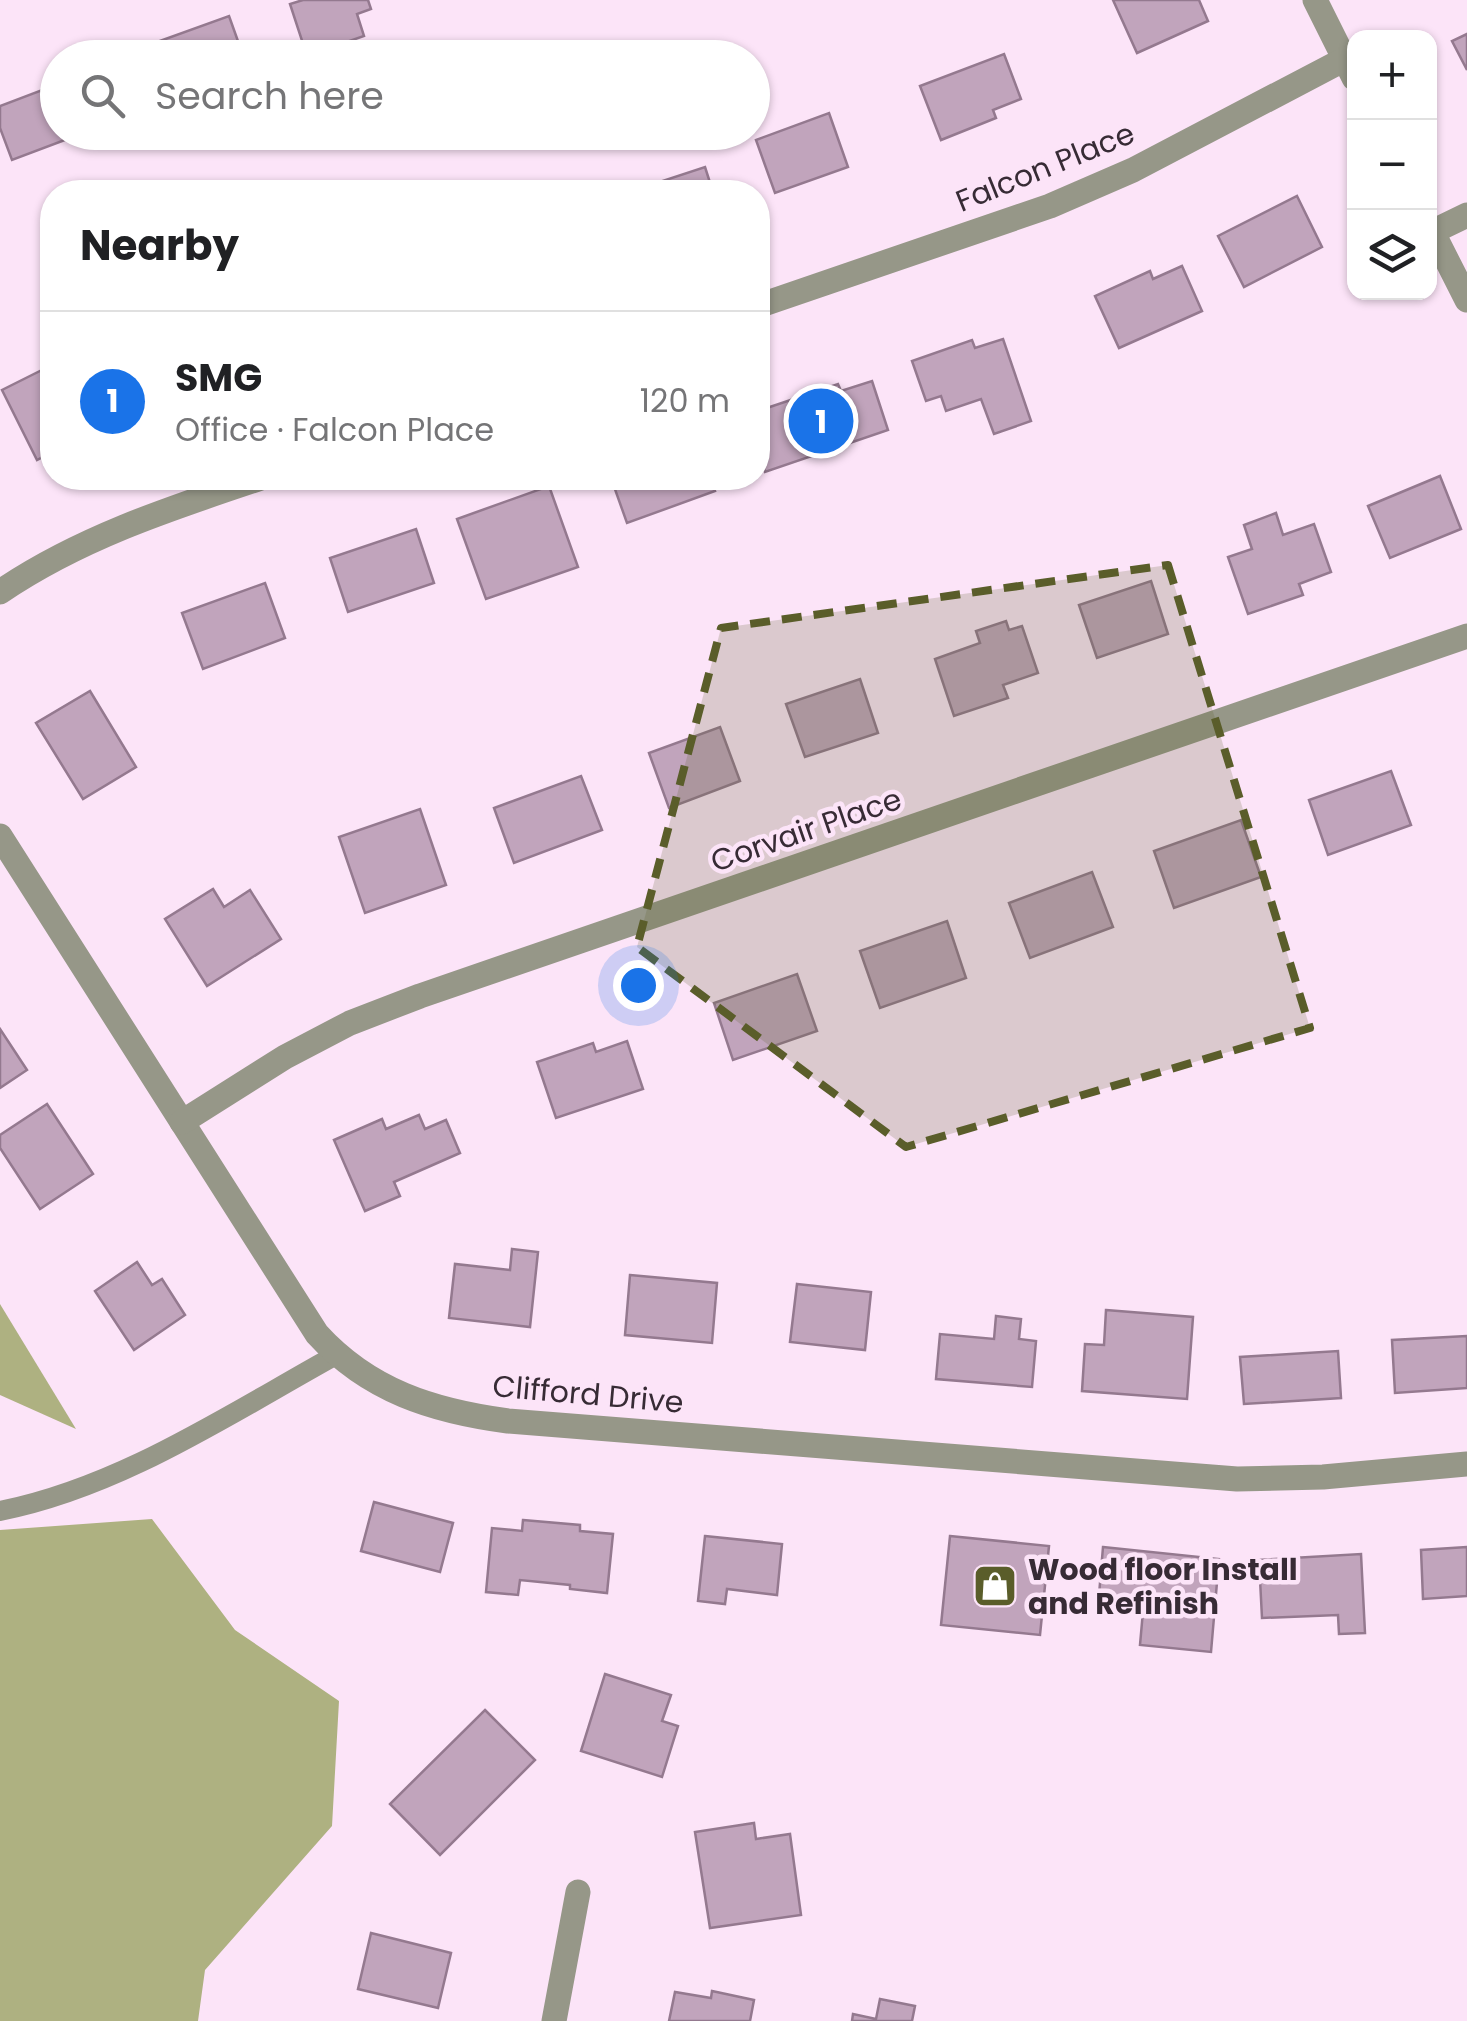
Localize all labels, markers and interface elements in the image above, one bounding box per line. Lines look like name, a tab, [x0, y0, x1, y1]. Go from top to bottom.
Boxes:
map controls	[1347, 30, 1437, 300]
button: +	[1347, 30, 1437, 120]
search box	[40, 40, 770, 150]
icon: search	[75, 68, 130, 123]
text: Search here	[155, 69, 384, 122]
street label: Falcon Place	[949, 112, 1141, 222]
button: −	[1347, 120, 1437, 210]
button: layers	[1347, 210, 1437, 300]
text: Nearby	[80, 216, 239, 275]
text: SMG	[175, 351, 262, 404]
text: 1	[106, 378, 119, 423]
text: 120 m	[640, 378, 730, 423]
pin: 1	[788, 384, 854, 458]
text: Office · Falcon Place	[175, 407, 494, 452]
street label: Corvair Place	[705, 777, 907, 883]
your location	[613, 960, 664, 1011]
street label: Clifford Drive	[491, 1364, 685, 1424]
place label: Wood floor Install and Refinish	[1028, 1548, 1298, 1625]
shop icon: Wood floor Install and Refinish	[972, 1563, 1018, 1609]

